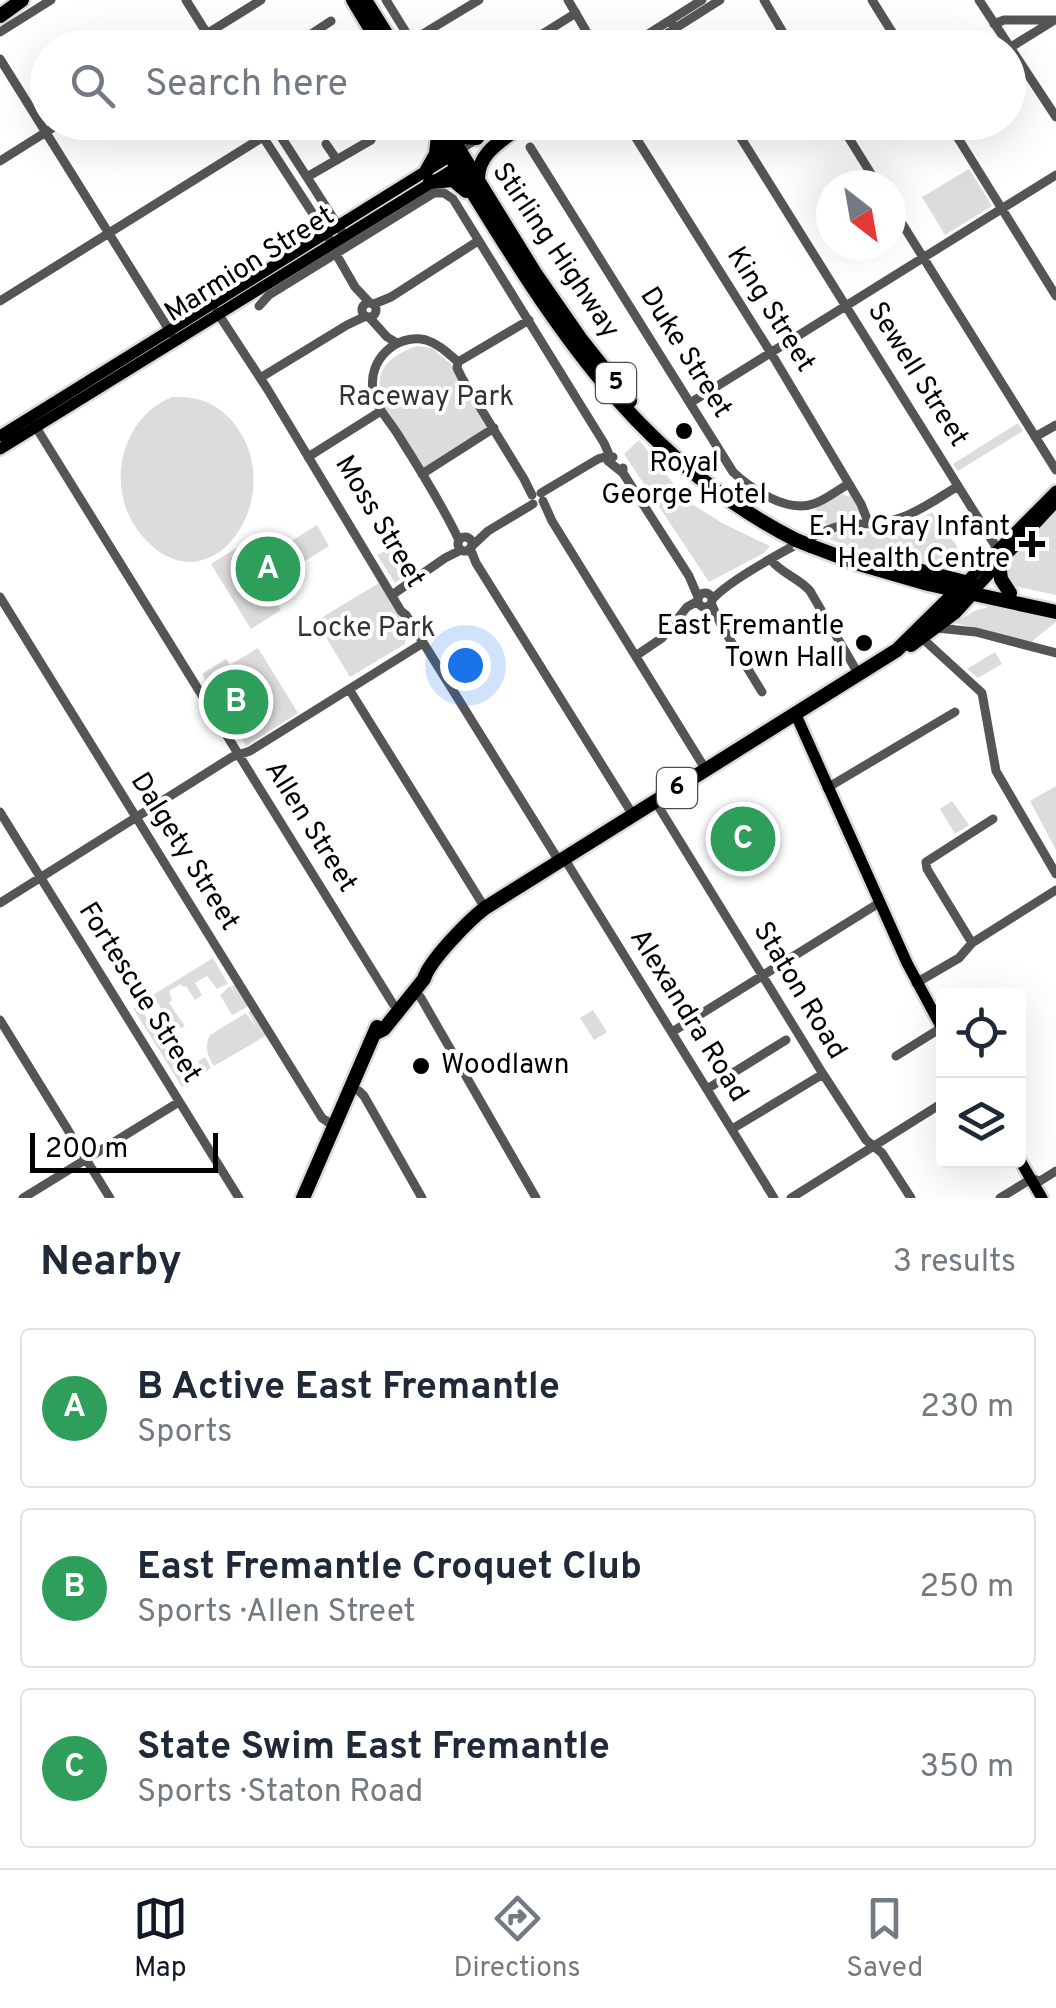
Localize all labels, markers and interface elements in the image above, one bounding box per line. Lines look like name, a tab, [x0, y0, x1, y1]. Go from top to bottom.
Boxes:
search box	[30, 30, 1026, 140]
icon: search	[65, 58, 120, 113]
text: Search here	[145, 61, 348, 110]
street label: Stirling Highway	[483, 156, 627, 346]
north arrow	[816, 170, 906, 260]
street label: Marmion Street	[159, 199, 341, 331]
street label: King Street	[717, 241, 823, 379]
street label: Duke Street	[631, 281, 739, 425]
street label: Sewell Street	[858, 296, 976, 454]
road number: 5	[596, 363, 636, 403]
park label: Raceway Park	[338, 380, 514, 416]
marker: Royal George Hotel	[673, 420, 695, 442]
place label: Royal George Hotel	[601, 446, 767, 514]
street label: Moss Street	[325, 449, 433, 595]
place label: E. H. Gray Infant Health Centre	[808, 510, 1010, 578]
marker: E. H. Gray Infant Health Centre	[1019, 531, 1045, 557]
pin: A	[236, 532, 300, 606]
place label: East Fremantle Town Hall	[657, 609, 844, 677]
park label: Locke Park	[296, 611, 436, 647]
marker: East Fremantle Town Hall	[853, 632, 875, 654]
your location	[440, 640, 491, 691]
pin: B	[204, 664, 268, 740]
street label: Allen Street	[255, 755, 365, 899]
street label: Dalgety Street	[121, 766, 247, 938]
road number: 6	[657, 768, 697, 808]
pin: C	[710, 802, 776, 876]
street label: Fortescue Street	[69, 896, 209, 1090]
street label: Staton Road	[744, 916, 854, 1066]
street label: Alexandra Road	[620, 923, 756, 1109]
map controls	[936, 988, 1026, 1168]
button: locate	[936, 988, 1026, 1078]
place label: Woodlawn	[441, 1048, 569, 1084]
marker: Woodlawn	[410, 1055, 432, 1077]
button: layers	[936, 1078, 1026, 1168]
scale bar	[30, 1128, 218, 1172]
text: 200 m	[45, 1132, 128, 1168]
text: Nearby	[40, 1237, 182, 1290]
text: 3 results	[893, 1243, 1016, 1283]
text: B Active East Fremantle	[137, 1364, 560, 1413]
text: A	[63, 1388, 86, 1428]
text: 230 m	[920, 1388, 1014, 1428]
text: Sports	[137, 1413, 232, 1453]
text: East Fremantle Croquet Club	[137, 1544, 642, 1593]
text: B	[63, 1568, 86, 1608]
text: 250 m	[919, 1568, 1014, 1608]
text: Sports · Allen Street	[137, 1593, 416, 1633]
text: State Swim East Fremantle	[137, 1724, 610, 1773]
text: C	[64, 1748, 85, 1788]
text: 350 m	[920, 1748, 1014, 1788]
text: Sports · Staton Road	[137, 1773, 423, 1813]
tab: Map	[133, 1891, 188, 1987]
tab: Directions	[453, 1891, 581, 1987]
tab: Saved	[846, 1891, 923, 1987]

